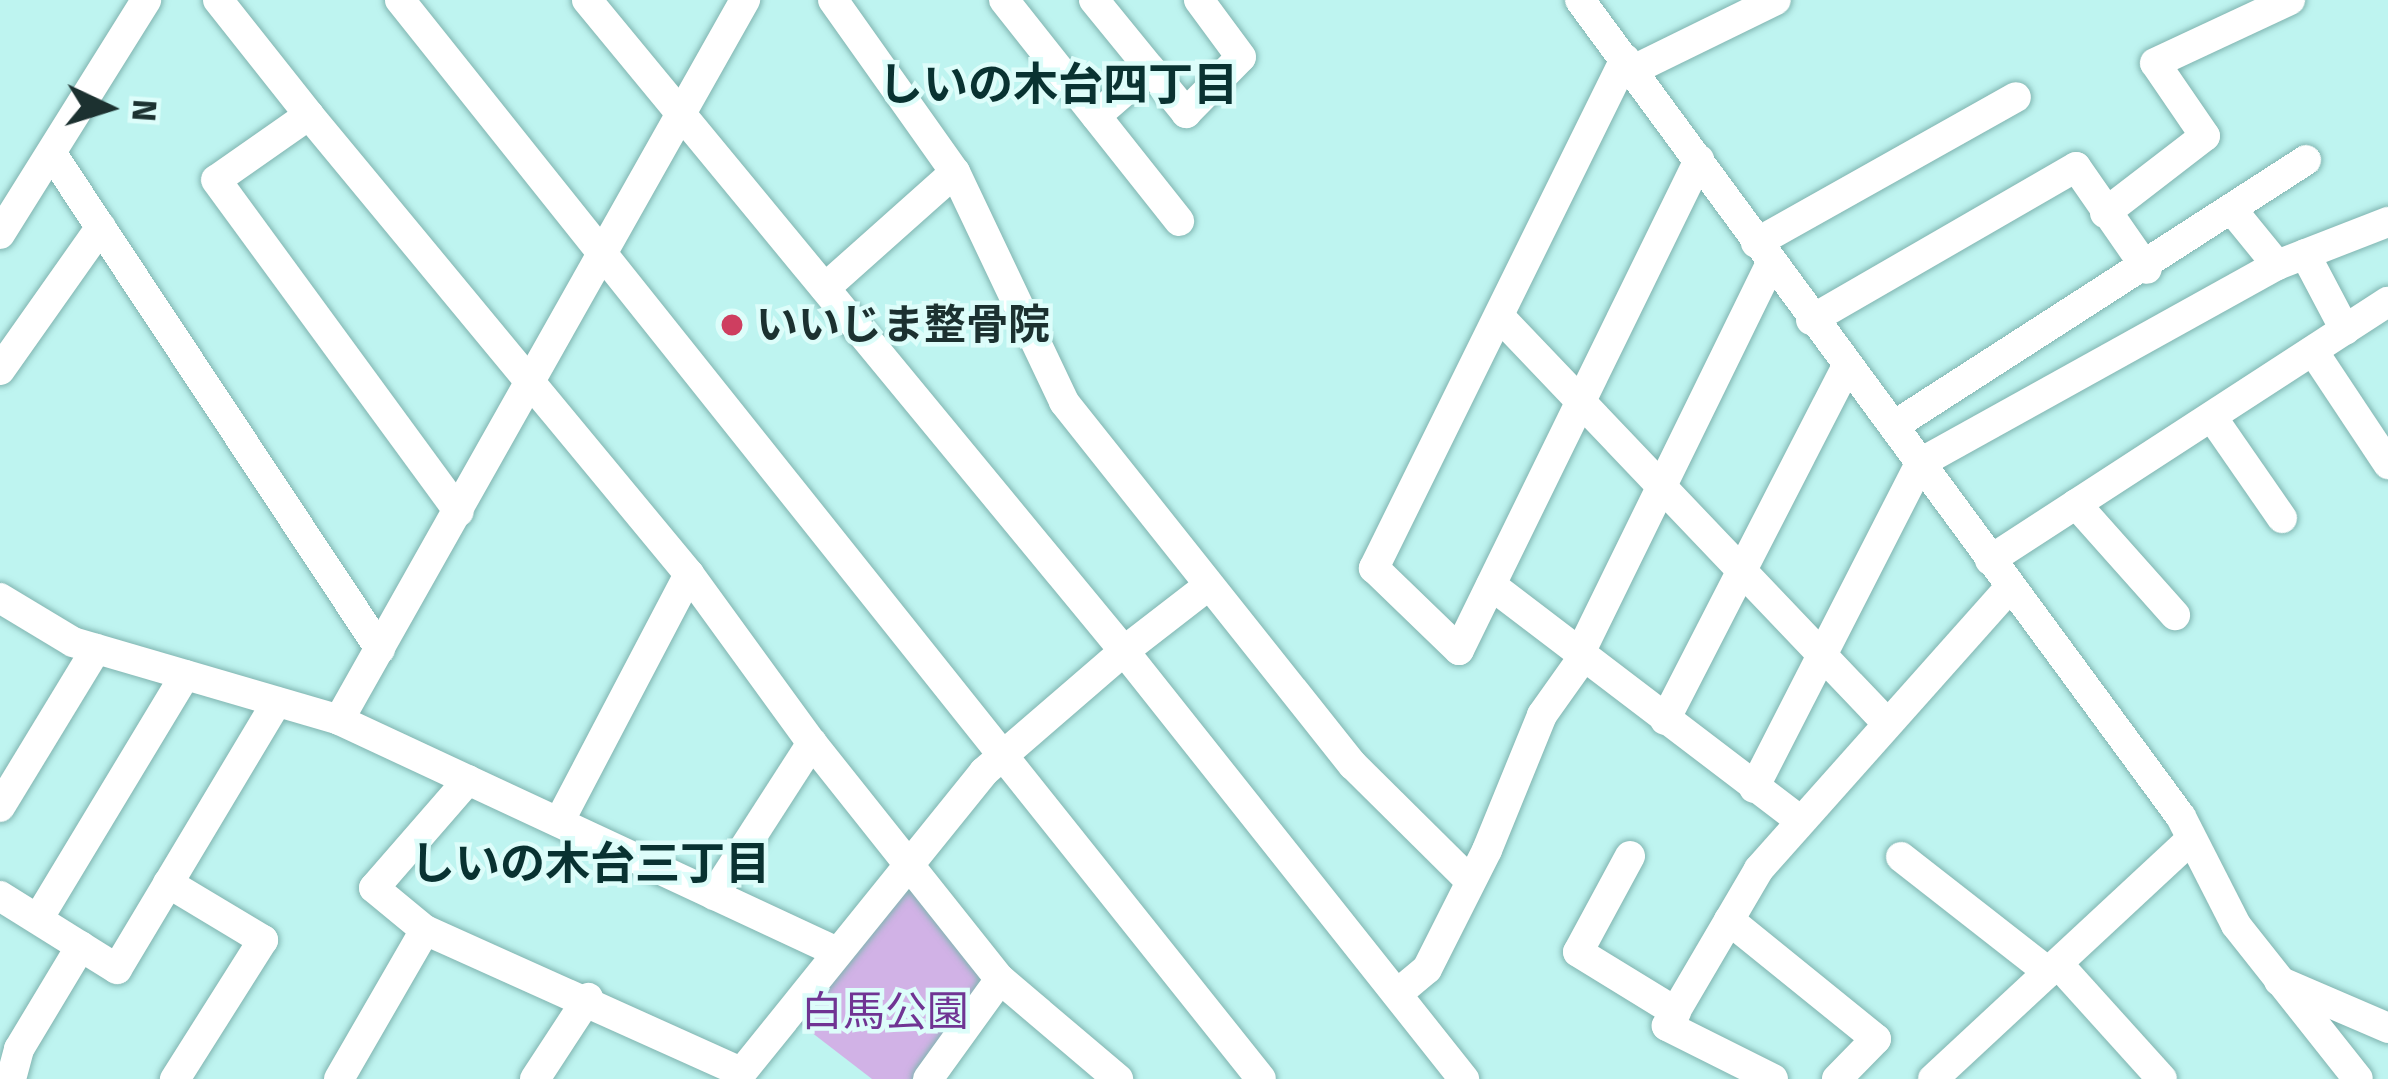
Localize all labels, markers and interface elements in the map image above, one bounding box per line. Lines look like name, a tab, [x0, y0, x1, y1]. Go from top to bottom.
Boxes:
north arrow	[48, 48, 168, 168]
district label: しいの木台四丁目	[878, 59, 1238, 113]
text: N	[123, 98, 165, 123]
place label: いいじま整骨院	[756, 300, 1050, 350]
marker: いいじま整骨院	[719, 312, 745, 338]
district label: しいの木台三丁目	[410, 838, 770, 892]
park label: 白馬公園	[801, 987, 969, 1037]

